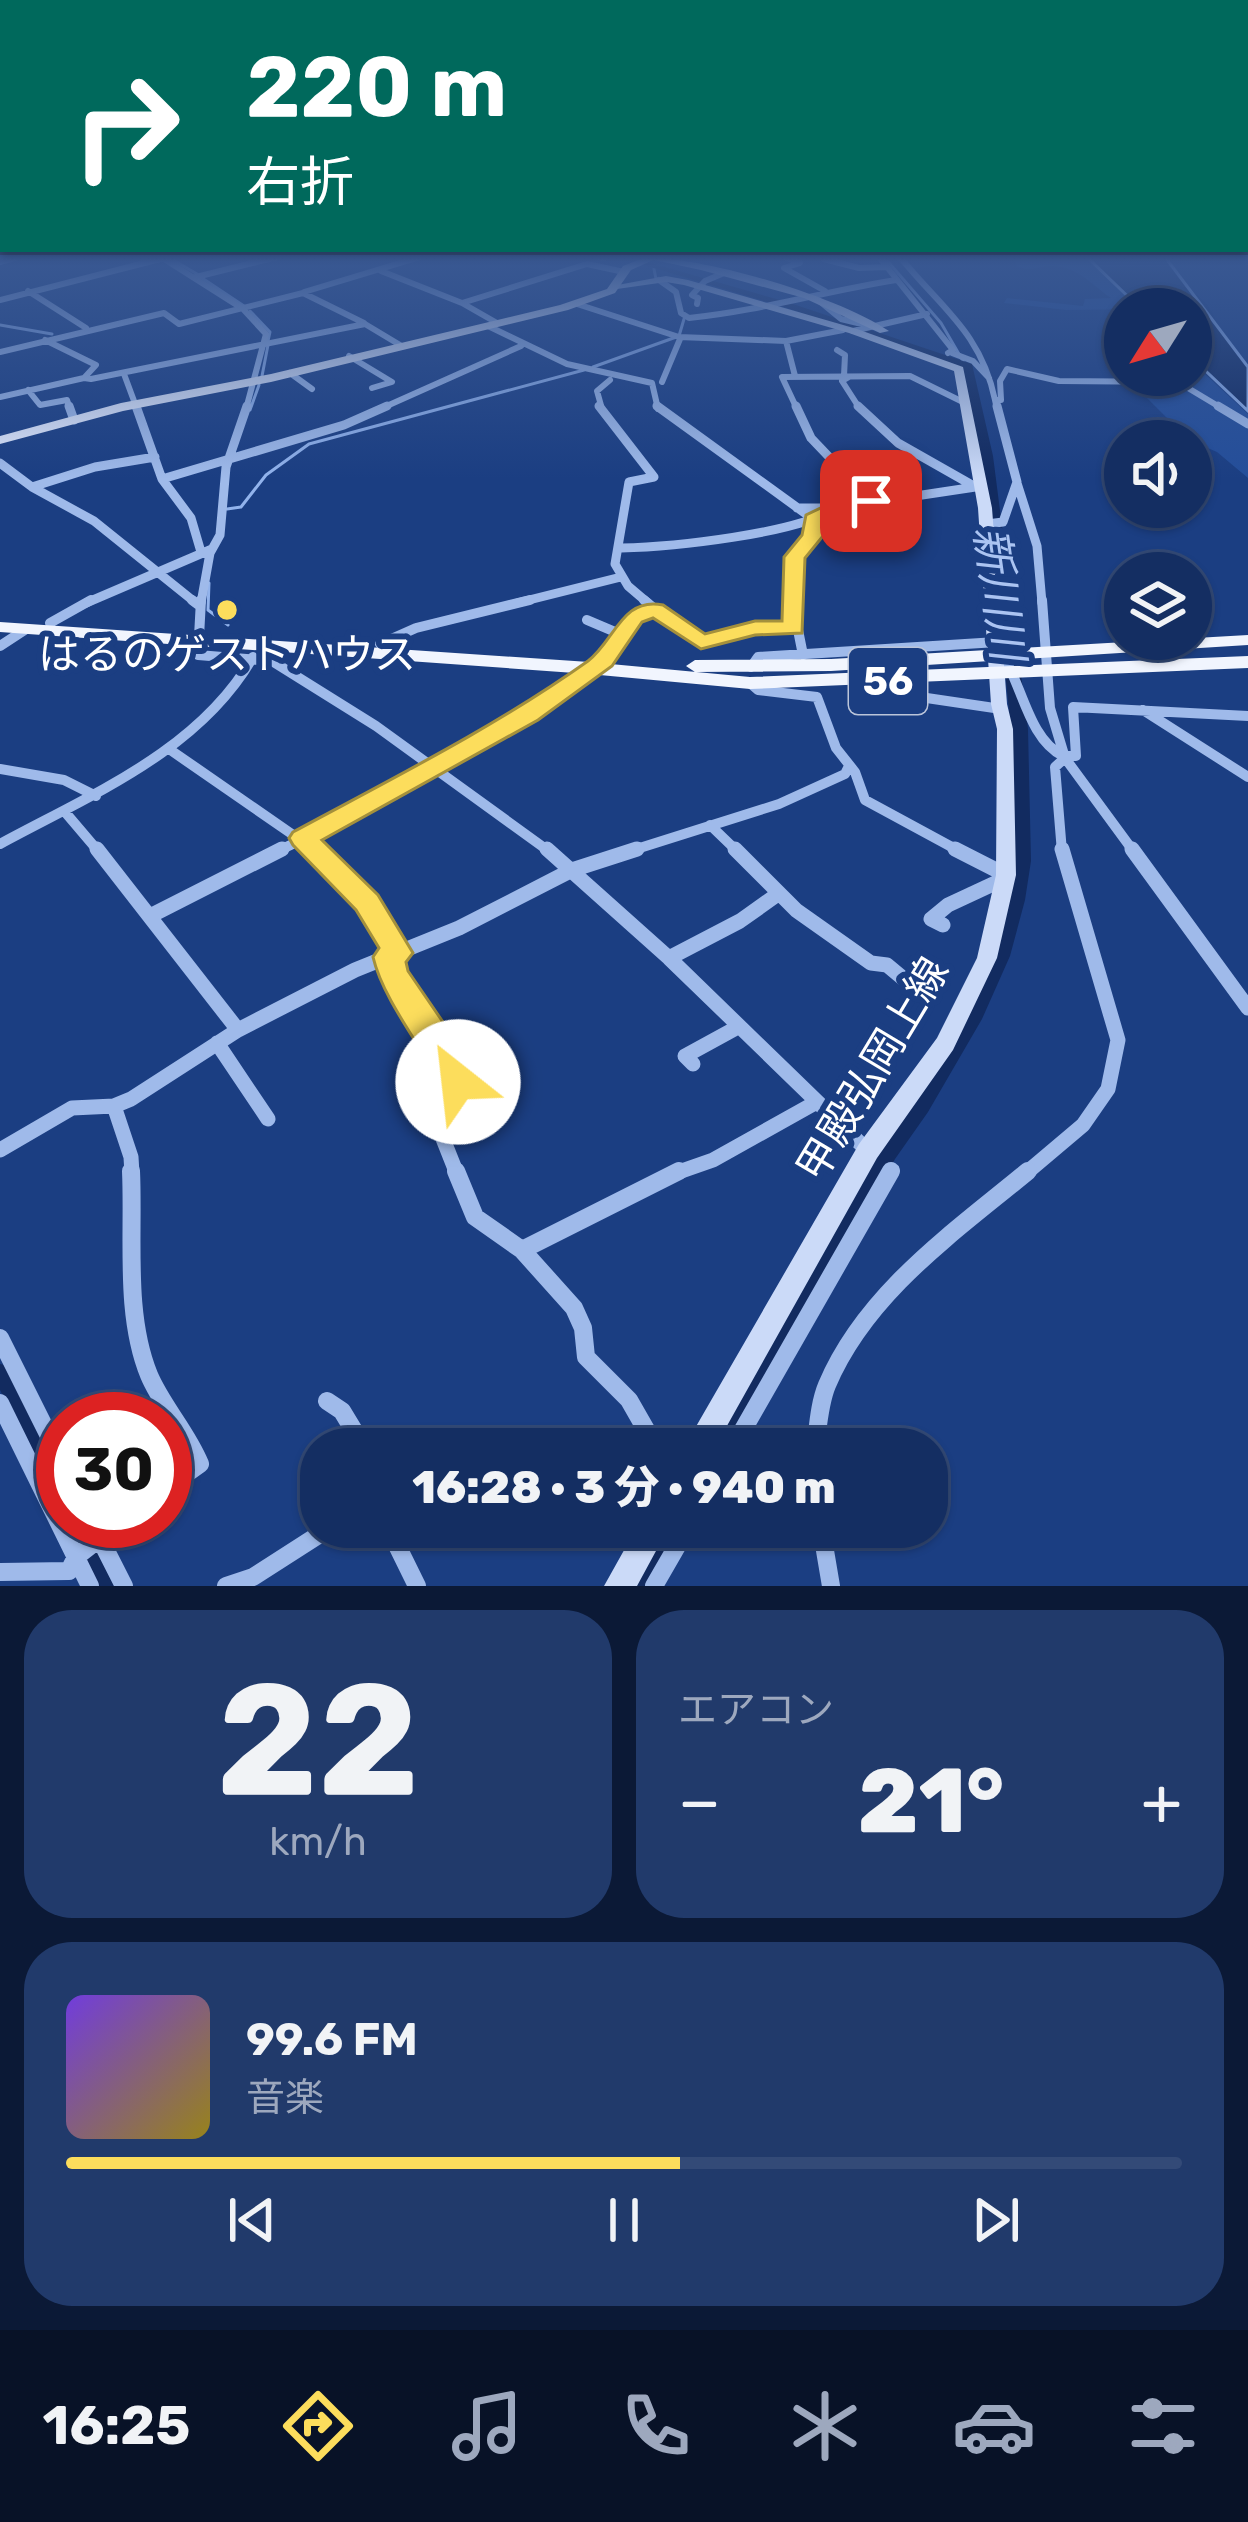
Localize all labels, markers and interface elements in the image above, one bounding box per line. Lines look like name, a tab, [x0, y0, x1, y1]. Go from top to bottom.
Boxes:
text: 220 m	[246, 37, 507, 137]
icon: right	[48, 48, 204, 204]
text: 右折	[246, 151, 354, 215]
north arrow	[1104, 288, 1212, 396]
map controls	[1104, 288, 1212, 660]
button: sound	[1104, 420, 1212, 528]
pin	[820, 450, 922, 552]
icon: arrive	[838, 468, 904, 534]
water label: 新川川	[964, 523, 1036, 668]
button: layers	[1104, 552, 1212, 660]
marker: はるのゲストハウス	[214, 597, 240, 623]
place label: はるのゲストハウス	[38, 630, 416, 680]
road number: 56	[849, 648, 927, 714]
street label: 甲殿弘岡上線	[787, 949, 959, 1190]
position arrow	[395, 1019, 521, 1145]
speed limit sign: 30	[36, 1392, 192, 1548]
text: 16:28 · 3 分 · 940 m	[412, 1461, 836, 1514]
text: 22	[217, 1648, 419, 1833]
text: エアコン	[678, 1687, 834, 1733]
text: 21°	[858, 1748, 1004, 1855]
text: −	[678, 1762, 721, 1841]
text: +	[1141, 1762, 1182, 1841]
text: km/h	[269, 1819, 367, 1865]
text: 99.6 FM	[246, 2013, 418, 2066]
text: 音楽	[246, 2075, 324, 2121]
icon: previous	[219, 2187, 285, 2253]
icon: pause	[591, 2187, 657, 2253]
icon: next	[963, 2187, 1029, 2253]
icon: directions	[276, 2384, 360, 2468]
icon: music	[445, 2384, 529, 2468]
icon: phone	[614, 2384, 698, 2468]
icon: climate	[783, 2384, 867, 2468]
icon: car	[952, 2384, 1036, 2468]
icon: filters	[1121, 2384, 1205, 2468]
text: 16:25	[43, 2394, 190, 2458]

